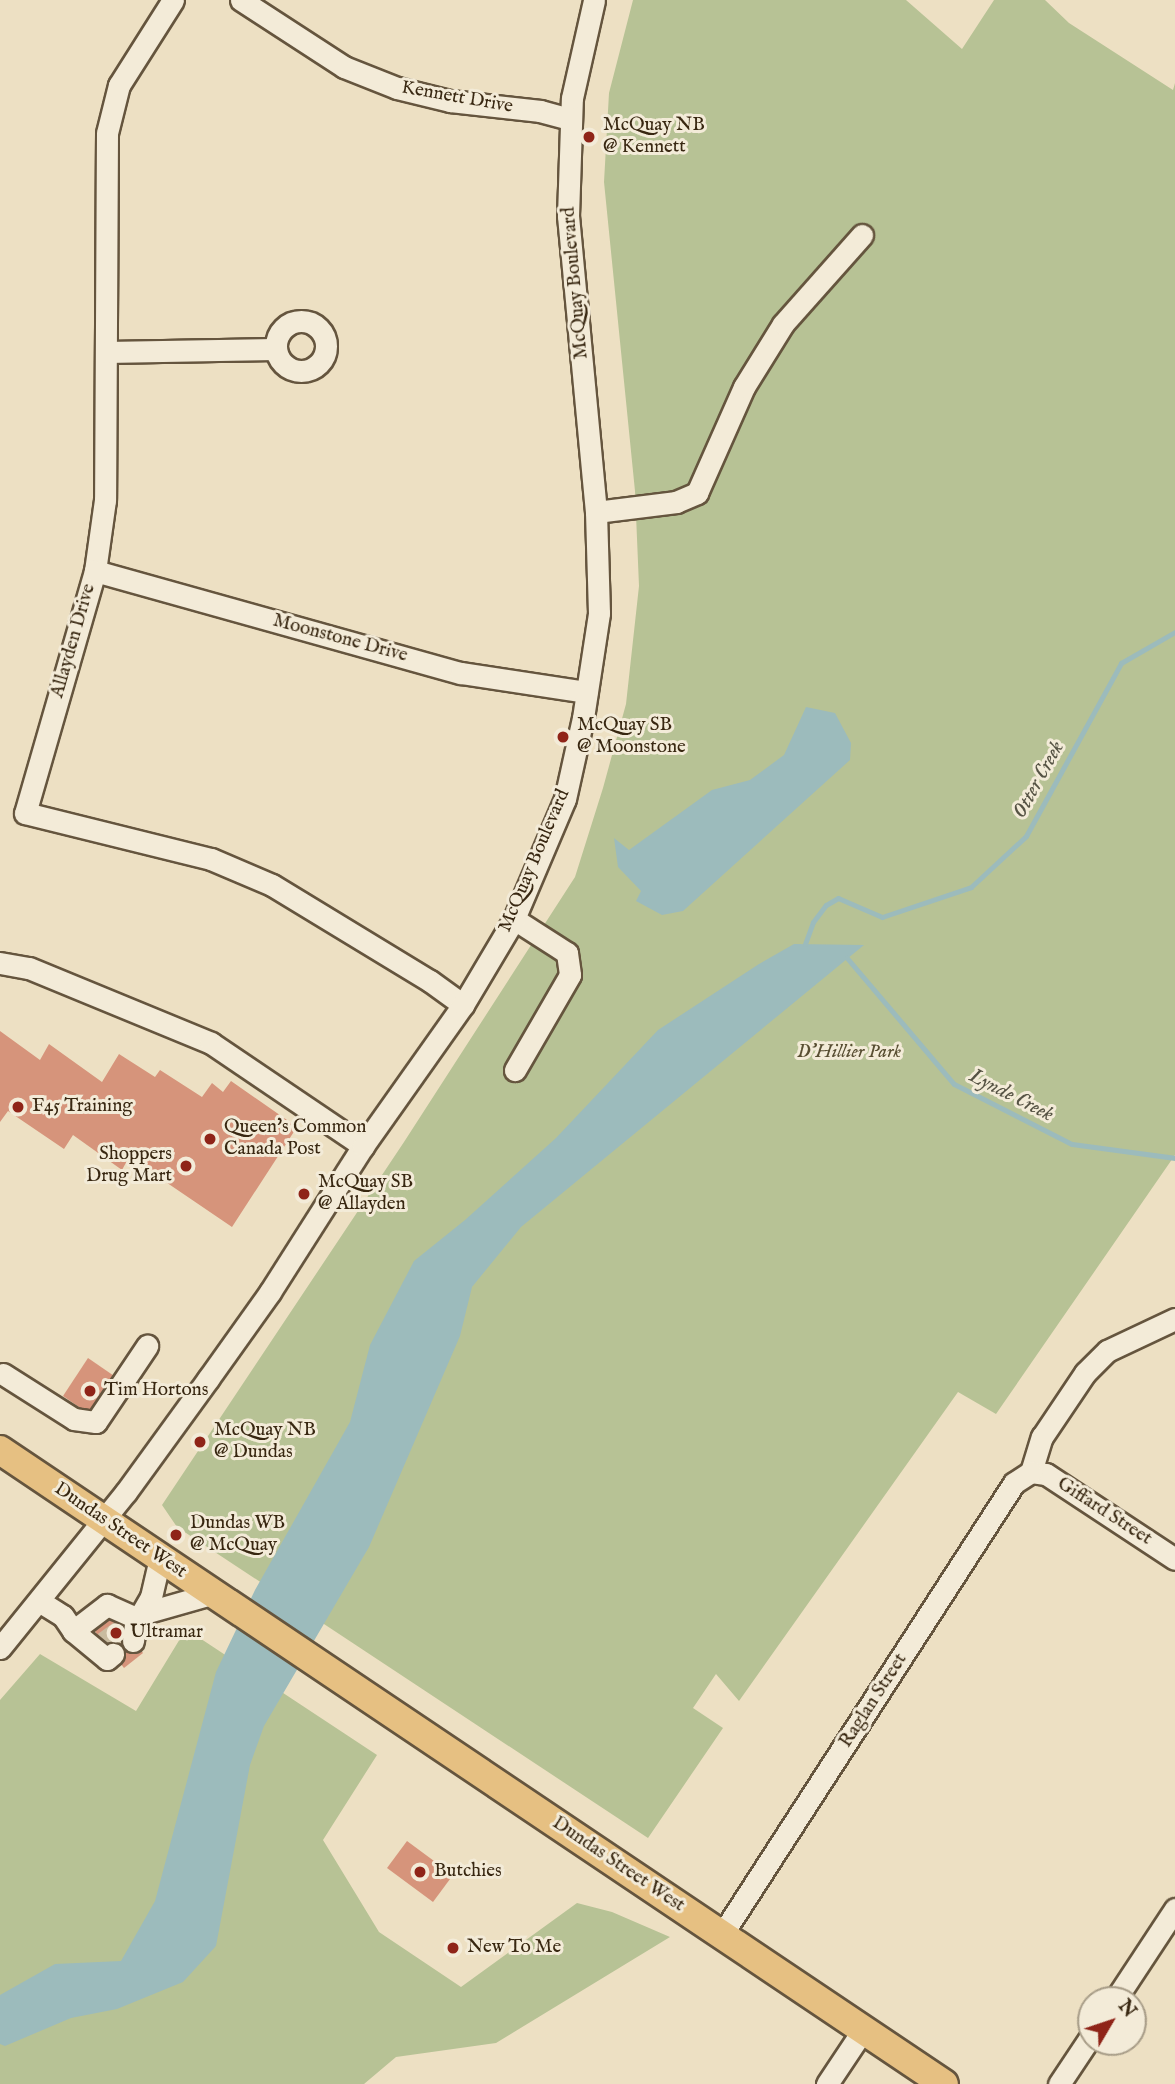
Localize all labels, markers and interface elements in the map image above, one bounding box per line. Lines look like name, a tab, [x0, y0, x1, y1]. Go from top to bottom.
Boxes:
street label: Kennett Drive	[399, 77, 515, 119]
place label: McQuay NB @ Kennett	[603, 115, 705, 159]
marker: McQuay NB @ Kennett	[581, 129, 597, 145]
street label: McQuay Boulevard	[558, 206, 594, 360]
street label: Allayden Drive	[47, 581, 101, 701]
street label: Moonstone Drive	[270, 610, 410, 668]
place label: McQuay SB @ Moonstone	[577, 715, 686, 759]
marker: McQuay SB @ Moonstone	[555, 729, 571, 745]
water label: Otter Creek	[1008, 737, 1070, 823]
street label: McQuay Boulevard	[495, 786, 575, 936]
park label: D'Hillier Park	[797, 1042, 901, 1064]
water label: Lynde Creek	[965, 1064, 1057, 1128]
place label: F45 Training	[32, 1096, 133, 1118]
marker: F45 Training	[10, 1099, 26, 1115]
place label: Queen's Common Canada Post	[224, 1117, 366, 1161]
marker: Queen's Common Canada Post	[202, 1131, 218, 1147]
place label: Shoppers Drug Mart	[86, 1144, 172, 1188]
marker: Shoppers Drug Mart	[178, 1158, 194, 1174]
place label: McQuay SB @ Allayden	[318, 1172, 413, 1216]
marker: McQuay SB @ Allayden	[296, 1186, 312, 1202]
place label: Tim Hortons	[104, 1380, 208, 1402]
marker: Tim Hortons	[82, 1383, 98, 1399]
place label: McQuay NB @ Dundas	[214, 1420, 316, 1464]
marker: McQuay NB @ Dundas	[192, 1434, 208, 1450]
street label: Giffard Street	[1052, 1473, 1156, 1551]
street label: Dundas Street West	[49, 1478, 191, 1584]
place label: Dundas WB @ McQuay	[190, 1513, 285, 1557]
marker: Dundas WB @ McQuay	[168, 1527, 184, 1543]
place label: Ultramar	[130, 1622, 203, 1644]
marker: Ultramar	[108, 1625, 124, 1641]
street label: Raglan Street	[835, 1650, 913, 1752]
street label: Dundas Street West	[547, 1812, 689, 1918]
place label: Butchies	[434, 1861, 502, 1883]
marker: Butchies	[412, 1864, 428, 1880]
place label: New To Me	[467, 1937, 561, 1959]
marker: New To Me	[445, 1940, 461, 1956]
north arrow	[1077, 1986, 1147, 2056]
text: N	[1112, 1995, 1141, 2023]

